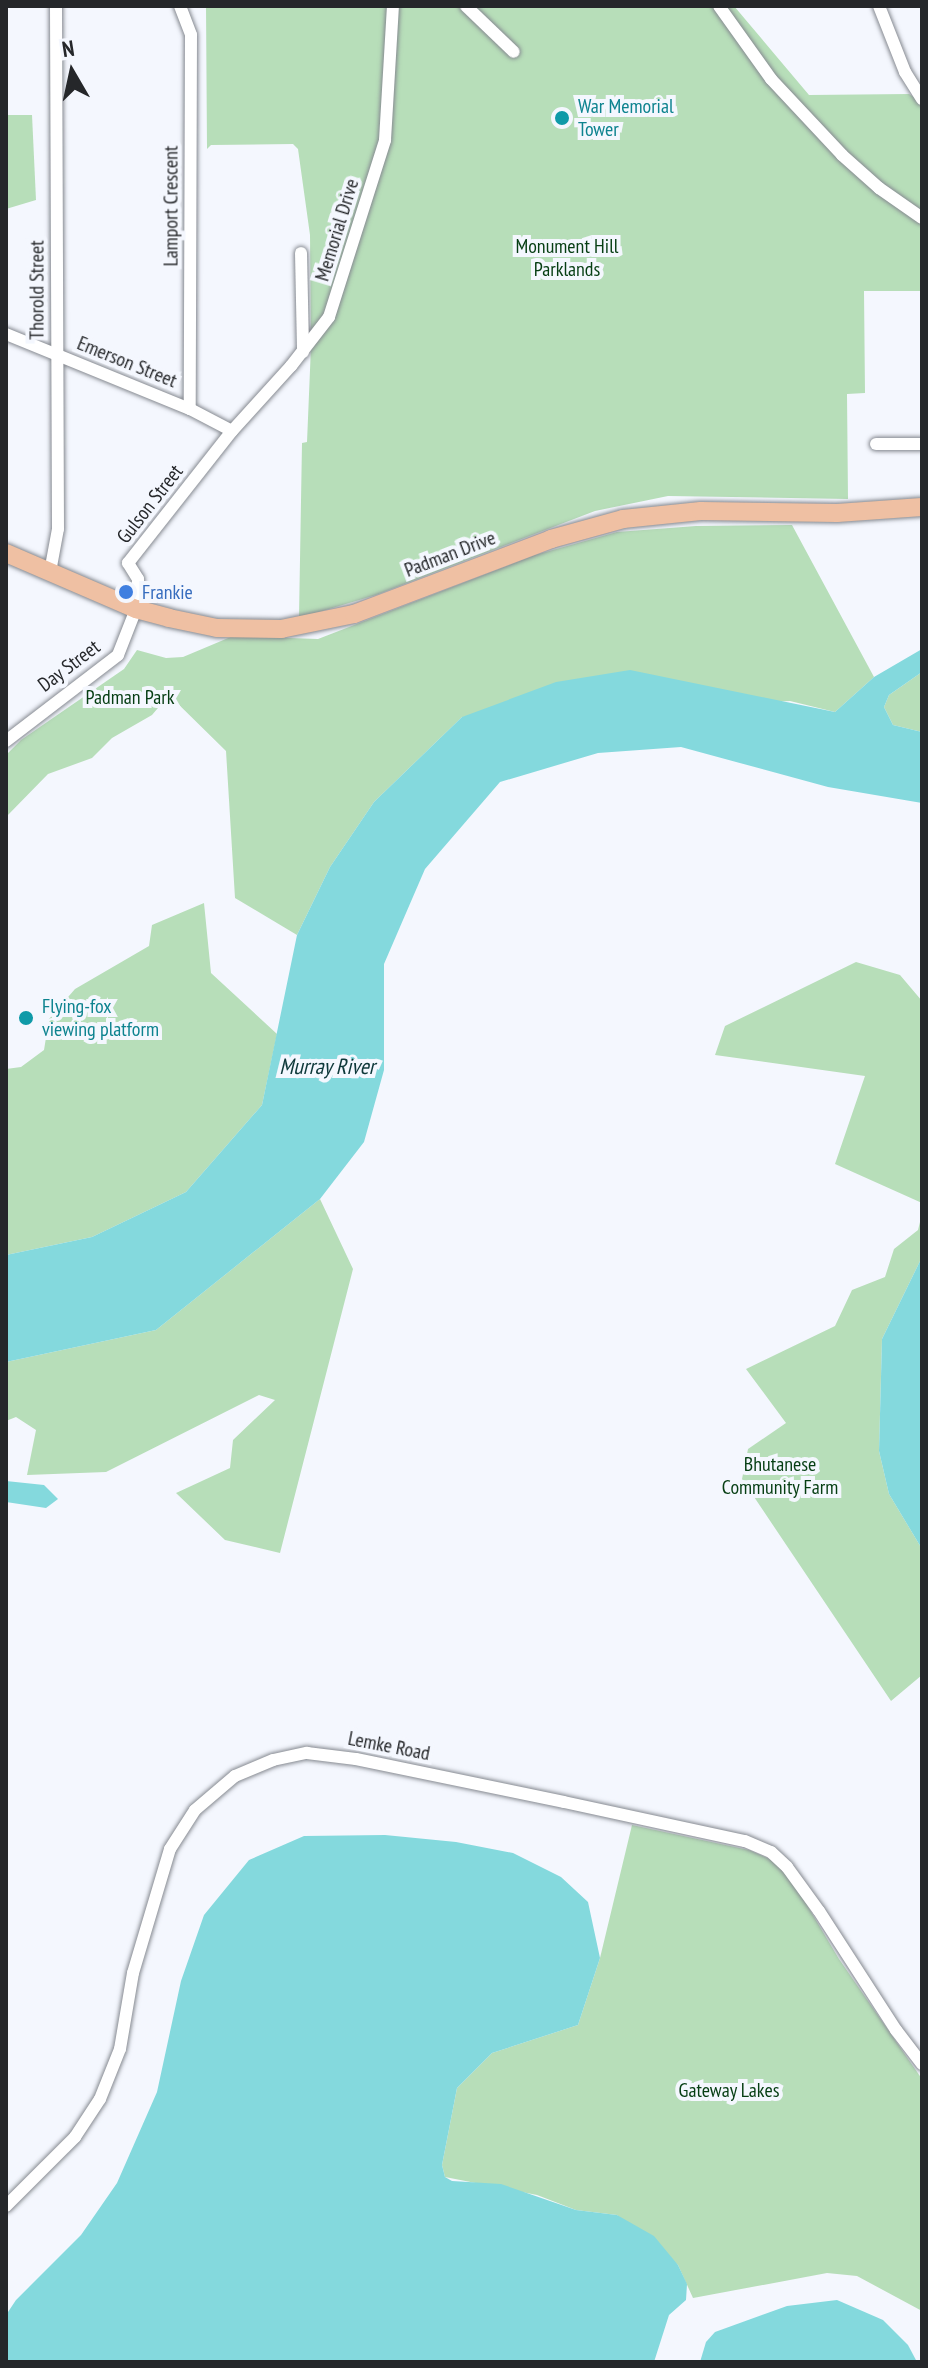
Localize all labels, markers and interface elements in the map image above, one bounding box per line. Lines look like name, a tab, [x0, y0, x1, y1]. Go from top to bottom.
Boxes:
north arrow	[32, 32, 112, 112]
text: N	[60, 34, 76, 63]
place label: War Memorial Tower	[578, 94, 674, 141]
marker: War Memorial Tower	[553, 109, 571, 127]
street label: Lamport Crescent	[159, 146, 183, 266]
street label: Memorial Drive	[310, 176, 364, 284]
park label: Monument Hill Parklands	[515, 235, 619, 282]
street label: Thorold Street	[25, 240, 49, 340]
street label: Emerson Street	[74, 331, 180, 393]
street label: Gulson Street	[112, 460, 188, 548]
street label: Padman Drive	[401, 526, 499, 582]
place label: Frankie	[142, 580, 193, 604]
marker: Frankie	[117, 583, 135, 601]
street label: Day Street	[33, 635, 105, 697]
park label: Padman Park	[86, 685, 174, 709]
place label: Flying-fox viewing platform	[42, 994, 159, 1041]
marker: Flying-fox viewing platform	[17, 1009, 35, 1027]
water label: Murray River	[279, 1054, 375, 1080]
park label: Bhutanese Community Farm	[722, 1452, 838, 1499]
street label: Lemke Road	[346, 1726, 432, 1766]
park label: Gateway Lakes	[678, 2078, 780, 2102]

